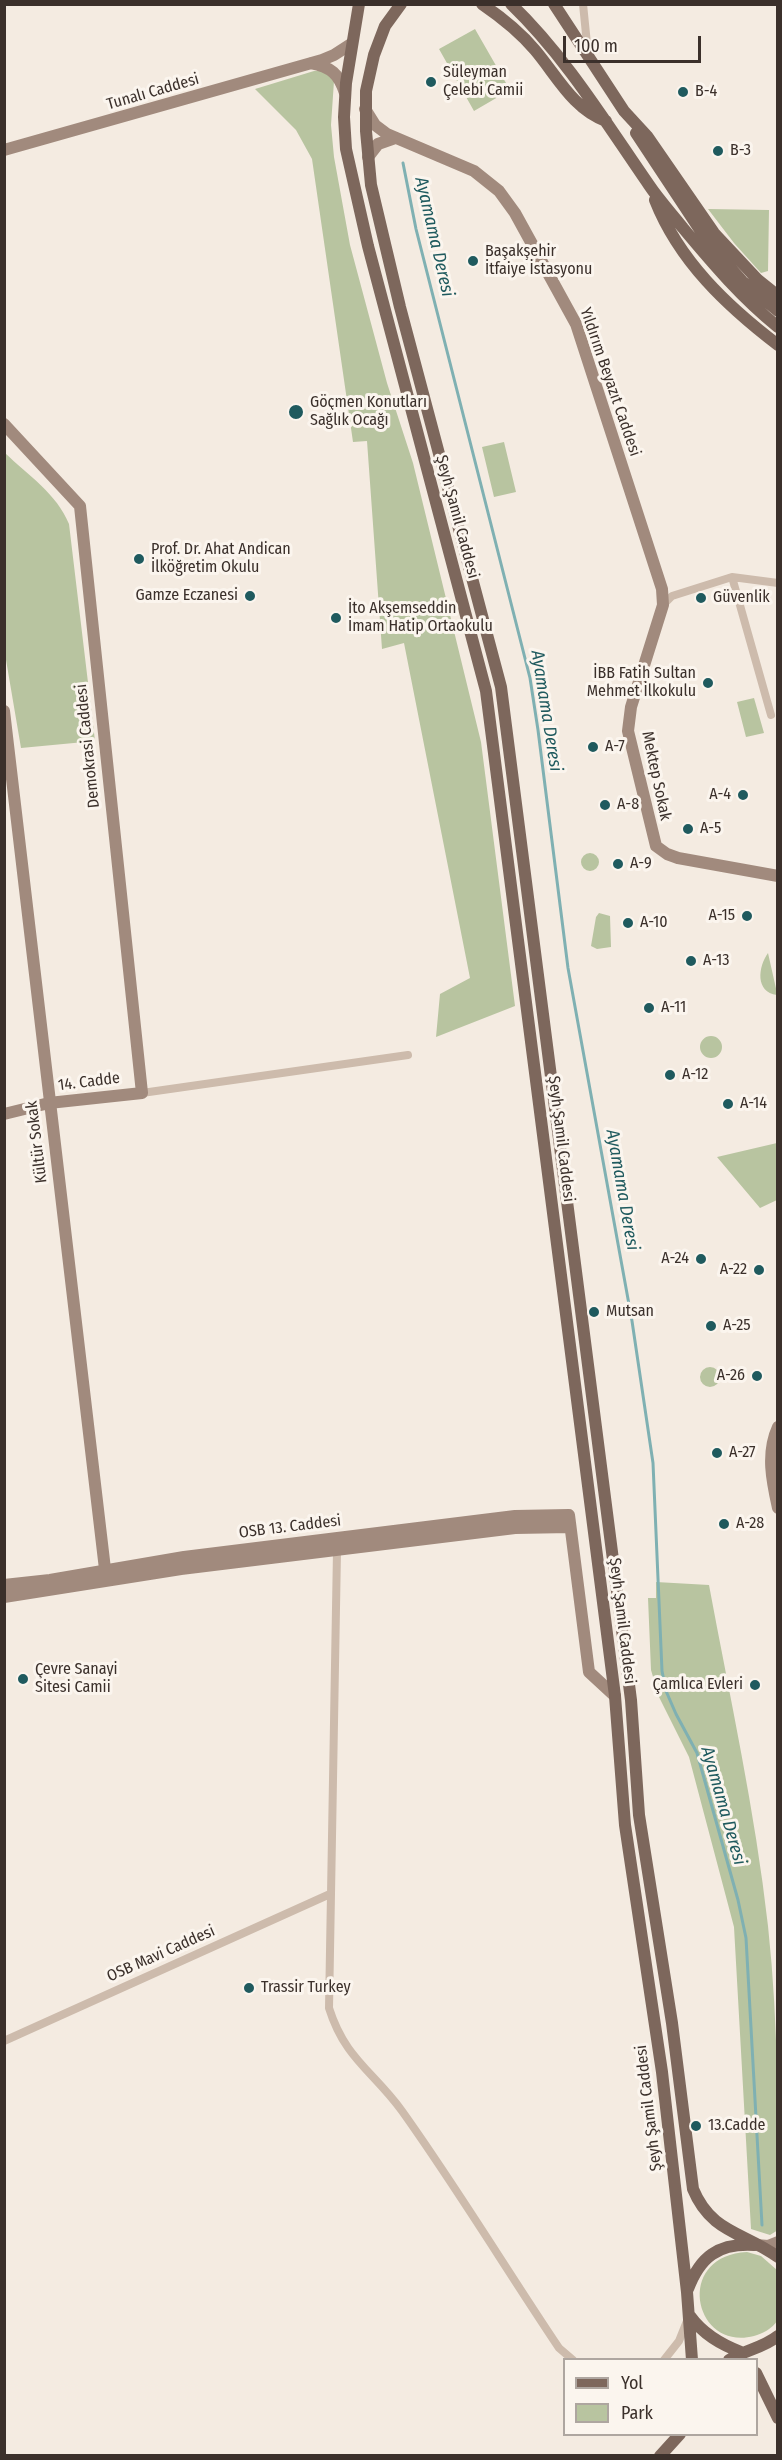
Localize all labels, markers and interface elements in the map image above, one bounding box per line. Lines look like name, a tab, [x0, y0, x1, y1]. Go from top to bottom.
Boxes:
scale bar	[566, 24, 704, 62]
text: 100 m	[574, 35, 618, 57]
place label: Süleyman Çelebi Camii	[443, 63, 523, 101]
street label: Tunalı Caddesi	[105, 70, 201, 114]
marker: Süleyman Çelebi Camii	[424, 75, 438, 89]
place label: B-4	[695, 82, 717, 102]
marker: B-4	[676, 85, 690, 99]
place label: B-3	[730, 141, 751, 161]
marker: B-3	[711, 144, 725, 158]
water label: Ayamama Deresi	[410, 175, 458, 299]
place label: Başakşehir İtfaiye İstasyonu	[485, 242, 592, 280]
marker: Başakşehir İtfaiye İstasyonu	[466, 254, 480, 268]
street label: Yıldırım Beyazıt Caddesi	[576, 305, 644, 459]
place label: Göçmen Konutları Sağlık Ocağı	[310, 393, 427, 431]
marker: Göçmen Konutları Sağlık Ocağı	[287, 403, 305, 421]
street label: Şeyh Şamil Caddesi	[431, 453, 483, 581]
place label: Prof. Dr. Ahat Andican İlköğretim Okulu	[151, 540, 291, 578]
marker: Prof. Dr. Ahat Andican İlköğretim Okulu	[132, 552, 146, 566]
place label: Gamze Eczanesi	[136, 586, 238, 606]
place label: Güvenlik	[713, 588, 770, 608]
marker: Gamze Eczanesi	[243, 589, 257, 603]
marker: Güvenlik	[694, 591, 708, 605]
place label: İto Akşemseddin İmam Hatip Ortaokulu	[348, 599, 493, 637]
marker: İto Akşemseddin İmam Hatip Ortaokulu	[329, 611, 343, 625]
water label: Ayamama Deresi	[526, 649, 566, 773]
place label: İBB Fatih Sultan Mehmet İlkokulu	[587, 664, 696, 702]
marker: İBB Fatih Sultan Mehmet İlkokulu	[701, 676, 715, 690]
street label: Demokrasi Caddesi	[72, 683, 104, 809]
street label: Mektep Sokak	[637, 730, 675, 822]
place label: A-7	[605, 737, 625, 757]
marker: A-7	[586, 740, 600, 754]
place label: A-4	[709, 785, 731, 805]
marker: A-4	[736, 788, 750, 802]
place label: A-8	[617, 795, 639, 815]
marker: A-8	[598, 798, 612, 812]
place label: A-5	[700, 819, 721, 839]
marker: A-5	[681, 822, 695, 836]
place label: A-9	[630, 854, 652, 874]
marker: A-9	[611, 857, 625, 871]
place label: A-15	[708, 906, 735, 926]
marker: A-15	[740, 909, 754, 923]
place label: A-10	[640, 913, 668, 933]
marker: A-10	[621, 916, 635, 930]
place label: A-13	[703, 951, 729, 971]
marker: A-13	[684, 954, 698, 968]
place label: A-11	[661, 998, 686, 1018]
marker: A-11	[642, 1001, 656, 1015]
place label: A-12	[682, 1065, 708, 1085]
marker: A-12	[663, 1068, 677, 1082]
street label: 14. Cadde	[57, 1069, 121, 1095]
street label: Şeyh Şamil Caddesi	[544, 1075, 578, 1203]
place label: A-14	[740, 1094, 767, 1114]
marker: A-14	[721, 1097, 735, 1111]
street label: Kültür Sokak	[22, 1100, 52, 1184]
water label: Ayamama Deresi	[601, 1128, 643, 1252]
place label: A-24	[661, 1249, 689, 1269]
marker: A-24	[694, 1252, 708, 1266]
place label: A-22	[720, 1260, 747, 1280]
marker: A-22	[752, 1263, 766, 1277]
place label: Mutsan	[606, 1302, 654, 1322]
marker: Mutsan	[587, 1305, 601, 1319]
place label: A-25	[723, 1316, 751, 1336]
marker: A-25	[704, 1319, 718, 1333]
place label: A-26	[717, 1366, 745, 1386]
marker: A-26	[750, 1369, 764, 1383]
place label: A-27	[729, 1443, 756, 1463]
marker: A-27	[710, 1446, 724, 1460]
street label: OSB 13. Caddesi	[238, 1511, 342, 1543]
place label: A-28	[736, 1514, 764, 1534]
marker: A-28	[717, 1517, 731, 1531]
street label: Şeyh Şamil Caddesi	[605, 1557, 639, 1685]
place label: Çevre Sanayi Sitesi Camii	[35, 1660, 118, 1698]
marker: Çevre Sanayi Sitesi Camii	[16, 1672, 30, 1686]
place label: Çamlıca Evleri	[652, 1675, 743, 1695]
marker: Çamlıca Evleri	[748, 1678, 762, 1692]
water label: Ayamama Deresi	[696, 1744, 750, 1868]
street label: OSB Mavi Caddesi	[104, 1922, 218, 1986]
place label: Trassir Turkey	[261, 1978, 351, 1998]
marker: Trassir Turkey	[242, 1981, 256, 1995]
street label: Şeyh Şamil Caddesi	[632, 2044, 666, 2172]
place label: 13.Cadde	[708, 2116, 765, 2136]
marker: 13.Cadde	[689, 2119, 703, 2133]
legend	[563, 2358, 758, 2436]
text: Yol	[621, 2372, 643, 2394]
text: Park	[621, 2402, 653, 2424]

